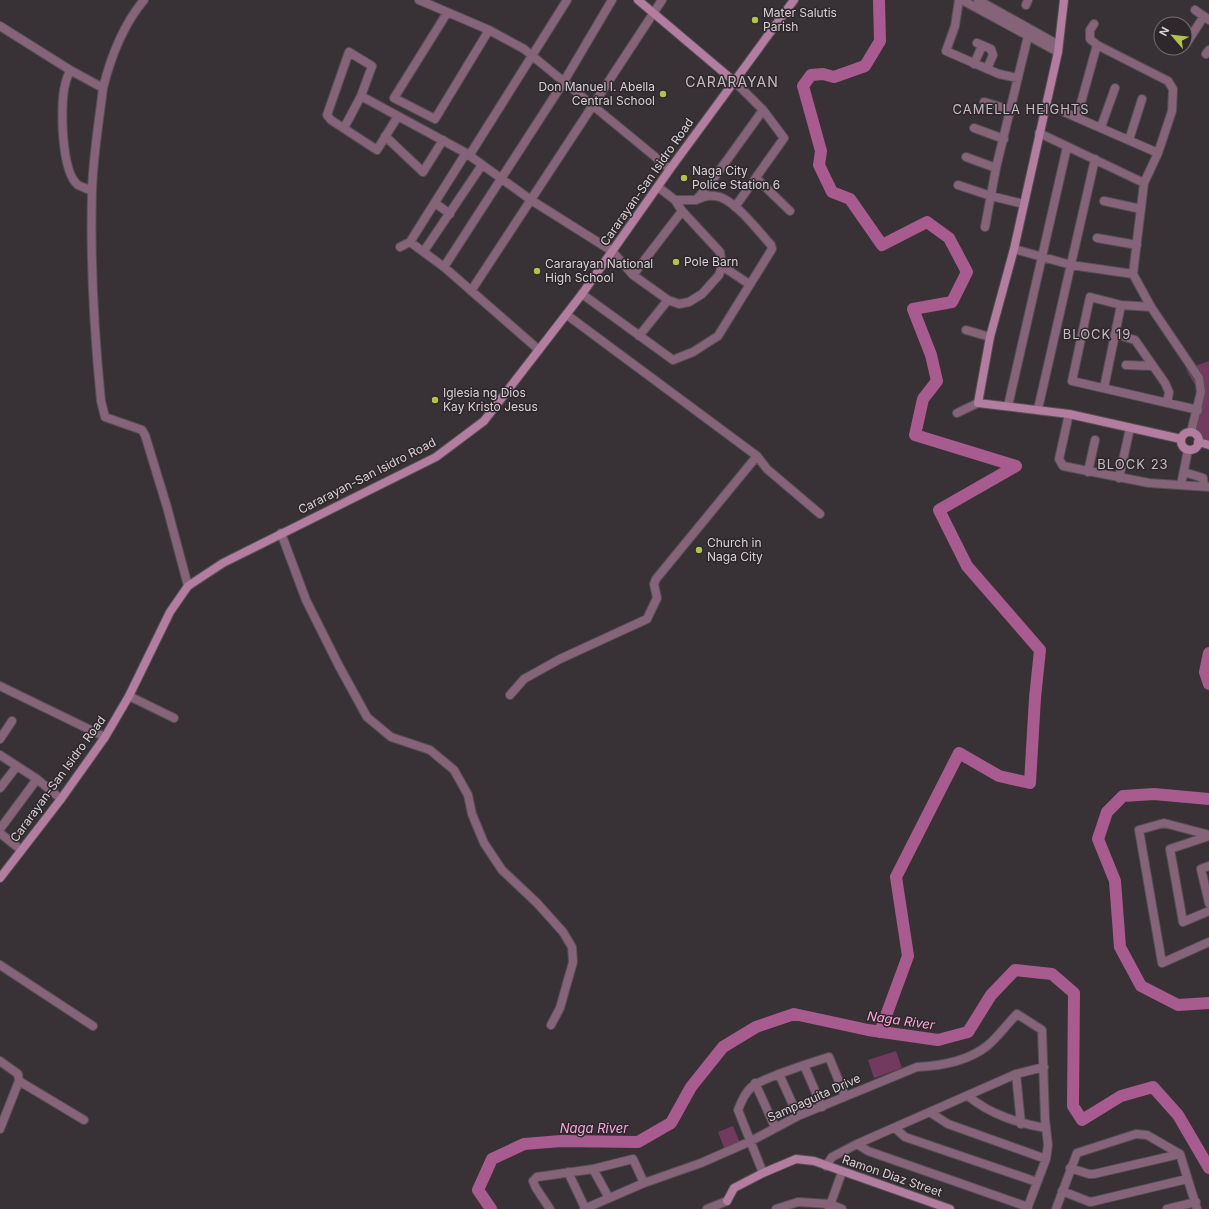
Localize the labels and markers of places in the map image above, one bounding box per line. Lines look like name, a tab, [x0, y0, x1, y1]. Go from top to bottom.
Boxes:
place label: Mater Salutis Parish	[763, 5, 837, 34]
marker: Mater Salutis Parish	[750, 15, 760, 25]
place label: Don Manuel I. Abella Central School	[538, 79, 655, 108]
marker: Don Manuel I. Abella Central School	[658, 89, 668, 99]
place label: Naga City Police Station 6	[692, 163, 780, 192]
marker: Naga City Police Station 6	[679, 173, 689, 183]
place label: Pole Barn	[684, 254, 738, 269]
place label: Cararayan National High School	[545, 256, 653, 285]
marker: Pole Barn	[671, 257, 681, 267]
marker: Cararayan National High School	[532, 266, 542, 276]
place label: Iglesia ng Dios Kay Kristo Jesus	[443, 385, 538, 414]
marker: Iglesia ng Dios Kay Kristo Jesus	[430, 395, 440, 405]
place label: Church in Naga City	[707, 535, 763, 564]
marker: Church in Naga City	[694, 545, 704, 555]

